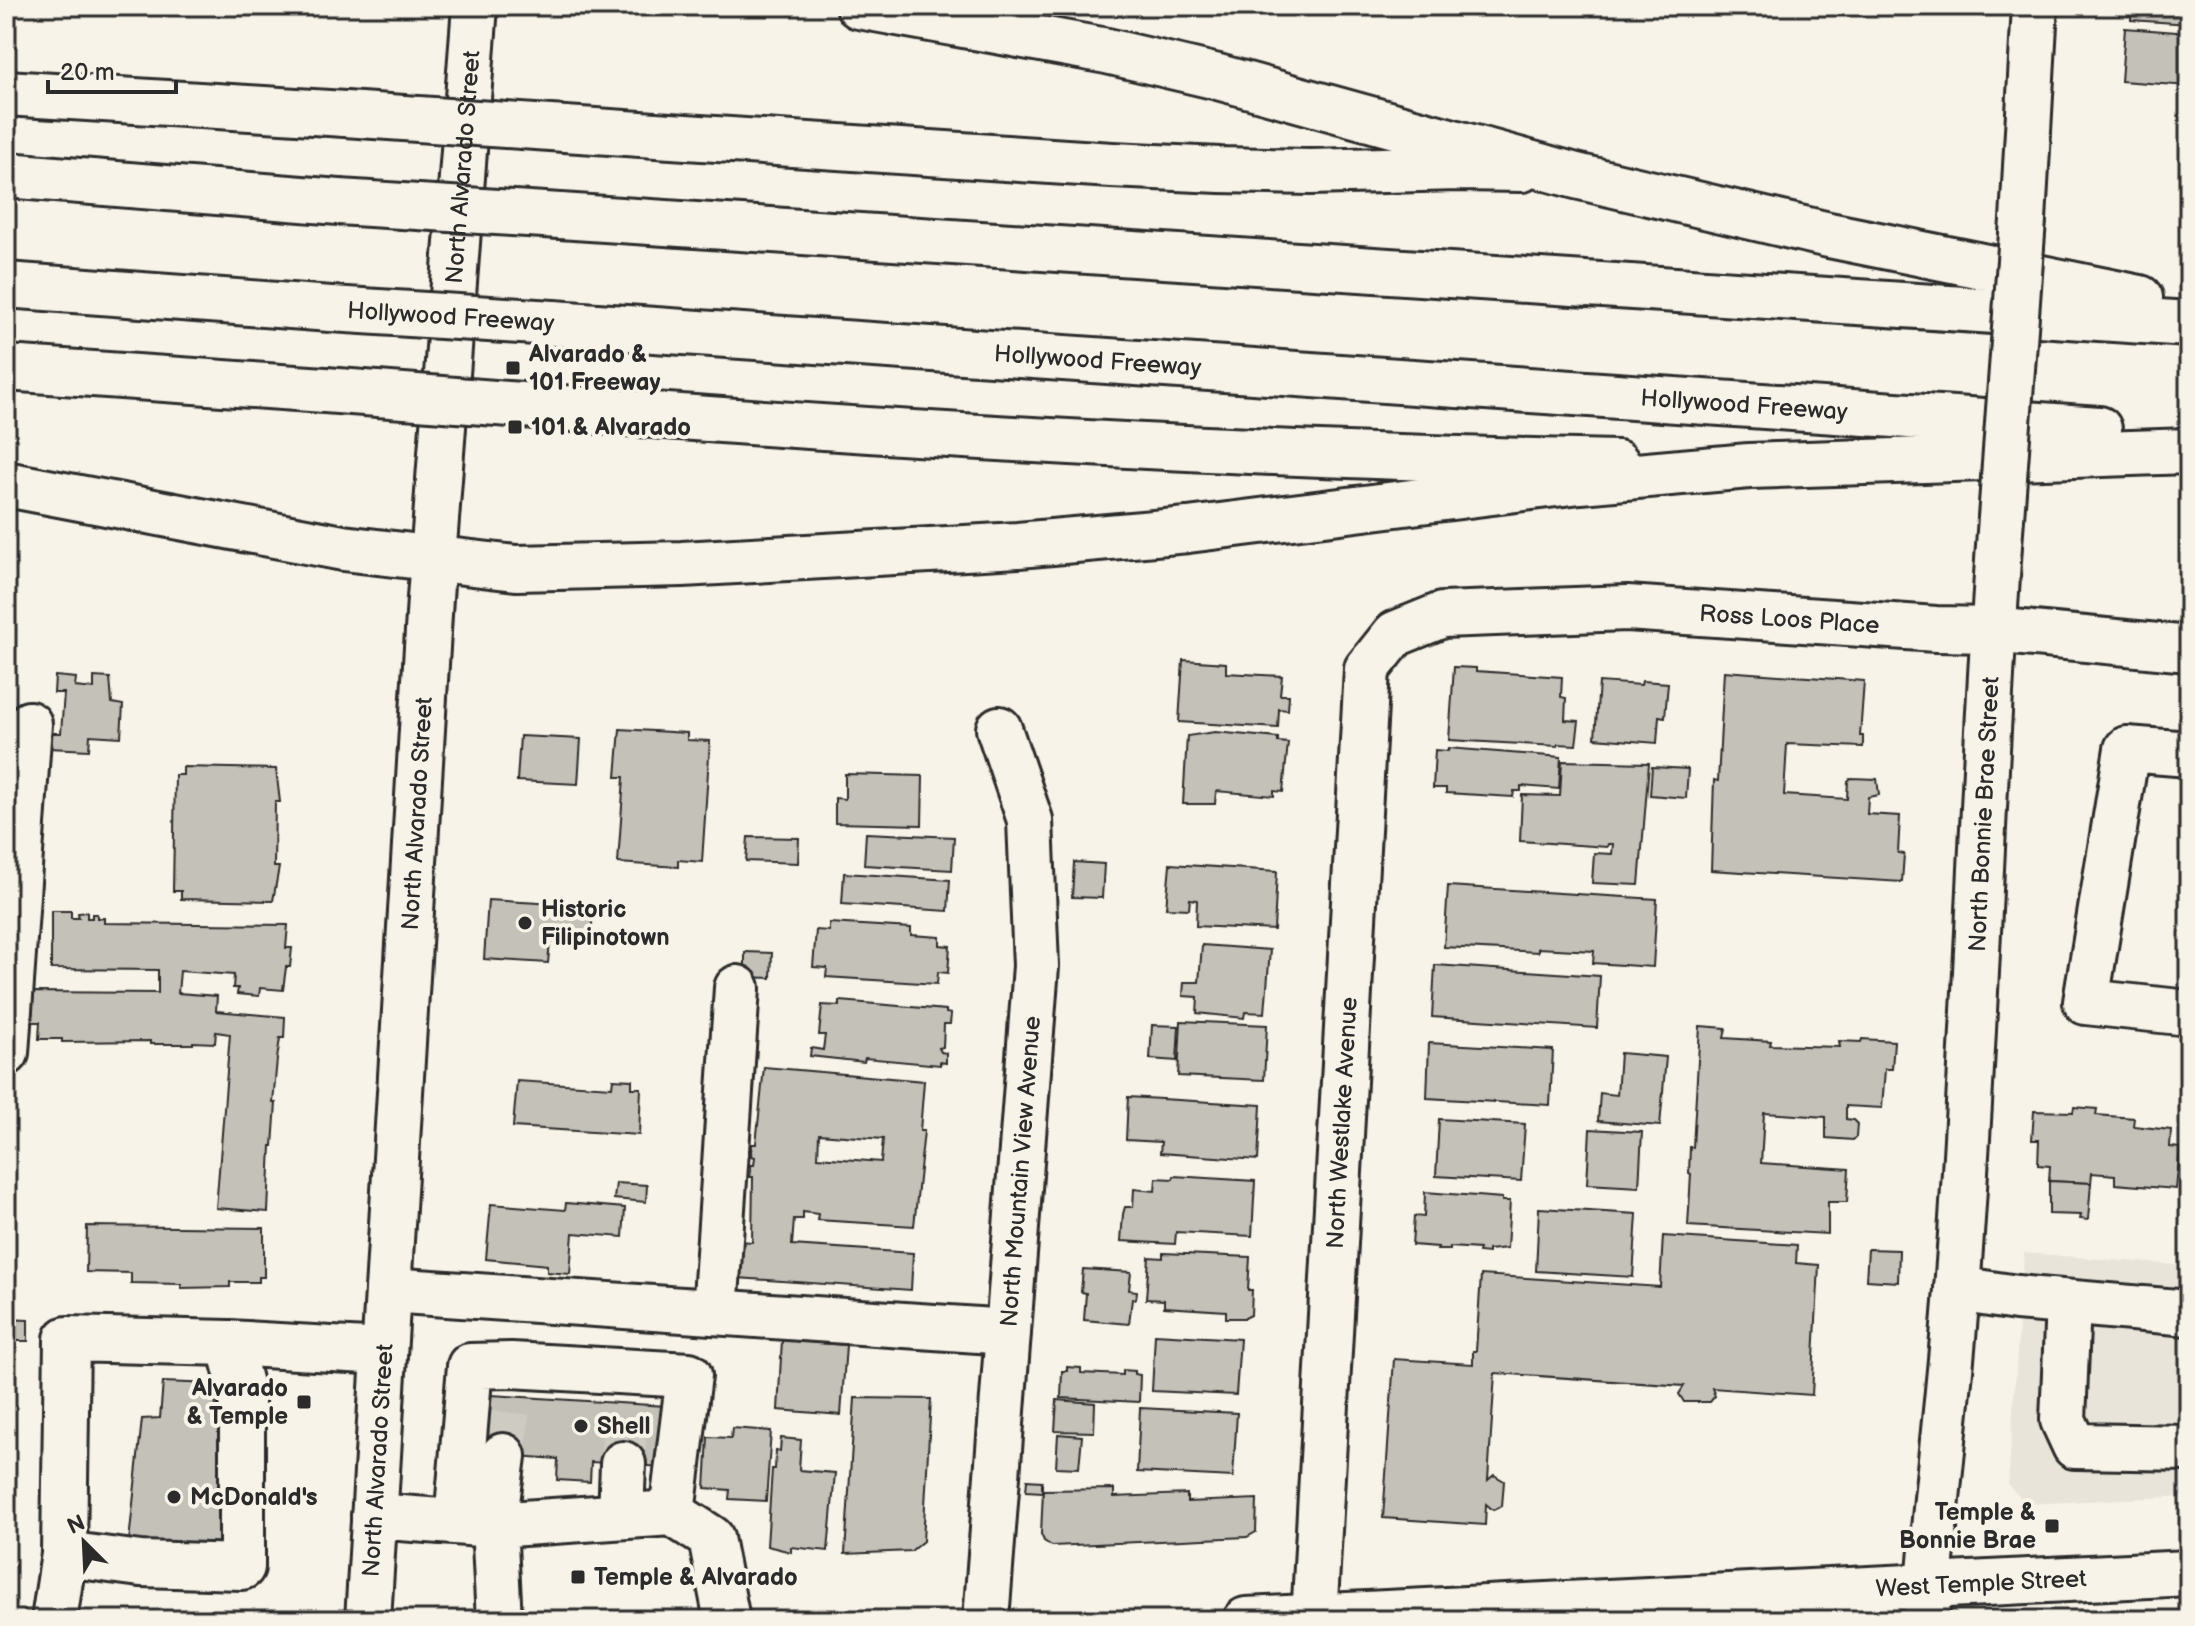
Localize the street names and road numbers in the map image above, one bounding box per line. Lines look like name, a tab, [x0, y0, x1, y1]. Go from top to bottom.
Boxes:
street label: North Alvarado Street	[440, 49, 487, 285]
street label: Hollywood Freeway	[346, 296, 555, 338]
street label: Hollywood Freeway	[993, 339, 1202, 382]
street label: Hollywood Freeway	[1640, 384, 1849, 427]
street label: Ross Loos Place	[1698, 599, 1881, 640]
street label: North Bonnie Brae Street	[1963, 675, 2006, 953]
street label: North Alvarado Street	[396, 695, 439, 931]
street label: North Westlake Avenue	[1321, 996, 1364, 1250]
street label: North Mountain View Avenue	[994, 1015, 1047, 1328]
street label: North Alvarado Street	[357, 1342, 400, 1578]
street label: West Temple Street	[1875, 1564, 2088, 1604]

